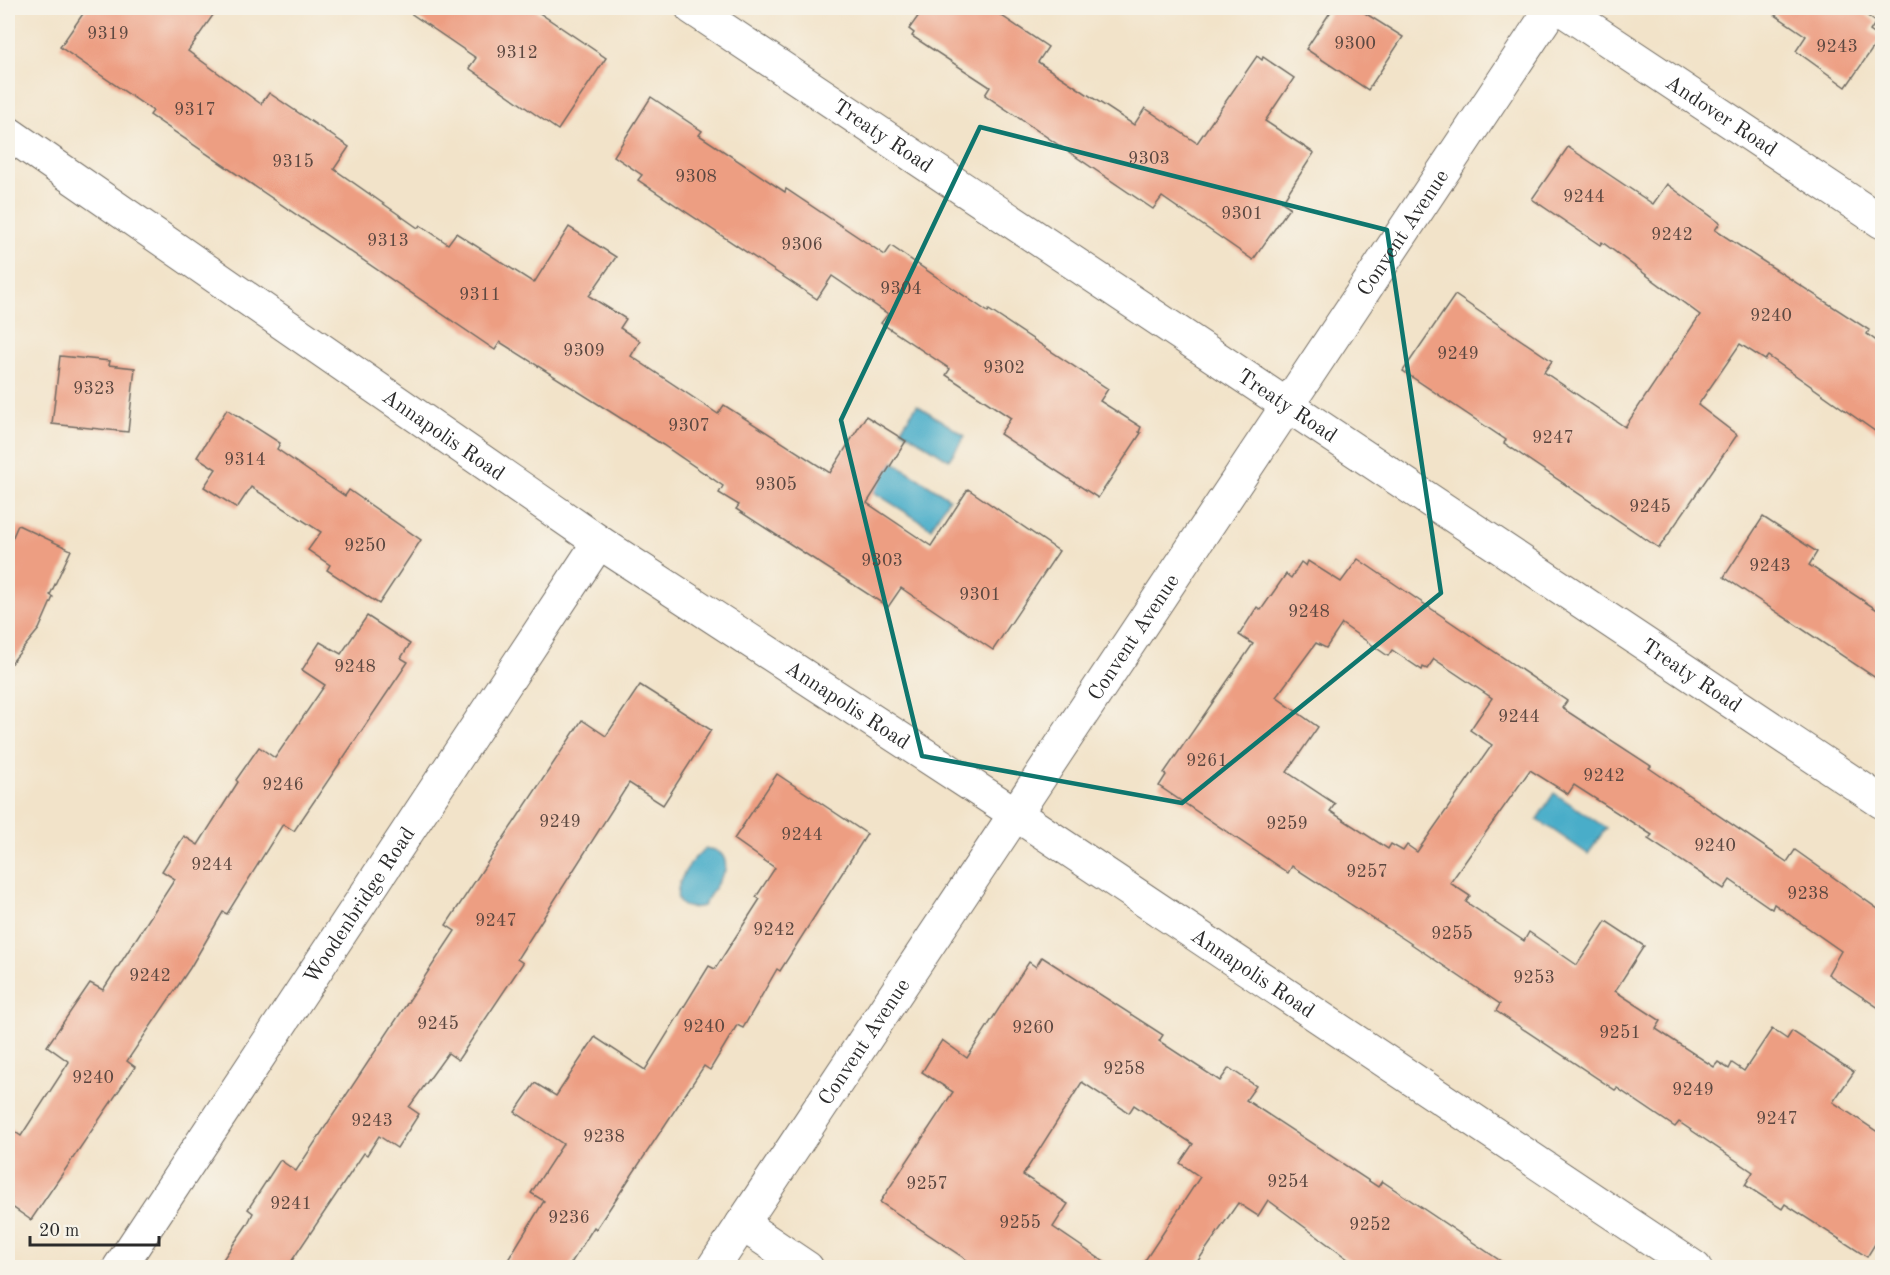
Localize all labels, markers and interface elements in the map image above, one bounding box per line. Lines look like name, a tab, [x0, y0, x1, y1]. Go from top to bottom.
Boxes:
house number: 9319	[87, 25, 129, 43]
house number: 9300	[1334, 35, 1376, 53]
house number: 9243	[1816, 38, 1858, 56]
house number: 9312	[496, 44, 538, 62]
street label: Andover Road	[1661, 72, 1780, 161]
street label: Treaty Road	[829, 96, 936, 178]
house number: 9317	[174, 101, 216, 119]
house number: 9303	[1128, 150, 1170, 168]
house number: 9315	[272, 153, 314, 171]
street label: Convent Avenue	[1354, 166, 1453, 300]
house number: 9308	[675, 168, 717, 186]
house number: 9244	[1563, 188, 1605, 206]
house number: 9301	[1221, 205, 1263, 223]
house number: 9242	[1651, 226, 1693, 244]
house number: 9313	[367, 232, 409, 250]
house number: 9306	[781, 236, 823, 254]
house number: 9304	[880, 280, 922, 298]
house number: 9311	[459, 286, 501, 304]
house number: 9240	[1750, 307, 1792, 325]
house number: 9309	[563, 342, 605, 360]
house number: 9249	[1437, 345, 1479, 363]
house number: 9302	[983, 359, 1025, 377]
street label: Treaty Road	[1233, 366, 1340, 447]
house number: 9323	[73, 380, 115, 398]
street label: Annapolis Road	[378, 386, 508, 485]
house number: 9307	[668, 417, 710, 435]
house number: 9247	[1532, 429, 1574, 447]
house number: 9314	[224, 451, 266, 469]
house number: 9305	[755, 476, 797, 494]
house number: 9245	[1629, 498, 1671, 516]
house number: 9250	[344, 537, 386, 555]
house number: 9303	[861, 552, 903, 570]
house number: 9243	[1749, 557, 1791, 575]
street label: Convent Avenue	[1085, 571, 1184, 705]
house number: 9301	[959, 586, 1001, 604]
house number: 9248	[1288, 603, 1330, 621]
street label: Treaty Road	[1637, 636, 1745, 717]
house number: 9248	[334, 658, 376, 676]
street label: Annapolis Road	[781, 658, 913, 754]
house number: 9244	[1498, 708, 1540, 726]
house number: 9261	[1186, 752, 1228, 770]
house number: 9242	[1583, 767, 1625, 785]
house number: 9246	[262, 776, 304, 794]
house number: 9249	[539, 813, 581, 831]
house number: 9259	[1266, 815, 1308, 833]
street label: Woodenbridge Road	[301, 824, 419, 988]
house number: 9244	[781, 826, 823, 844]
house number: 9240	[1694, 837, 1736, 855]
house number: 9244	[191, 856, 233, 874]
house number: 9257	[1346, 863, 1388, 881]
house number: 9238	[1787, 885, 1829, 903]
house number: 9247	[475, 912, 517, 930]
house number: 9242	[753, 921, 795, 939]
street label: Annapolis Road	[1187, 925, 1318, 1023]
house number: 9255	[1431, 925, 1473, 943]
house number: 9242	[129, 967, 171, 985]
house number: 9253	[1513, 969, 1555, 987]
street label: Convent Avenue	[816, 975, 914, 1109]
house number: 9245	[417, 1015, 459, 1033]
house number: 9240	[683, 1018, 725, 1036]
house number: 9260	[1012, 1019, 1054, 1037]
house number: 9251	[1599, 1024, 1641, 1042]
house number: 9258	[1103, 1060, 1145, 1078]
house number: 9240	[72, 1069, 114, 1087]
house number: 9249	[1672, 1081, 1714, 1099]
house number: 9247	[1756, 1110, 1798, 1128]
house number: 9243	[351, 1112, 393, 1130]
house number: 9238	[583, 1128, 625, 1146]
house number: 9254	[1267, 1173, 1309, 1191]
house number: 9257	[906, 1175, 948, 1193]
house number: 9241	[270, 1195, 312, 1213]
scale bar	[30, 1209, 159, 1247]
house number: 9236	[548, 1209, 590, 1227]
house number: 9255	[999, 1214, 1041, 1232]
house number: 9252	[1349, 1216, 1391, 1234]
text: 20 m	[39, 1222, 79, 1240]

